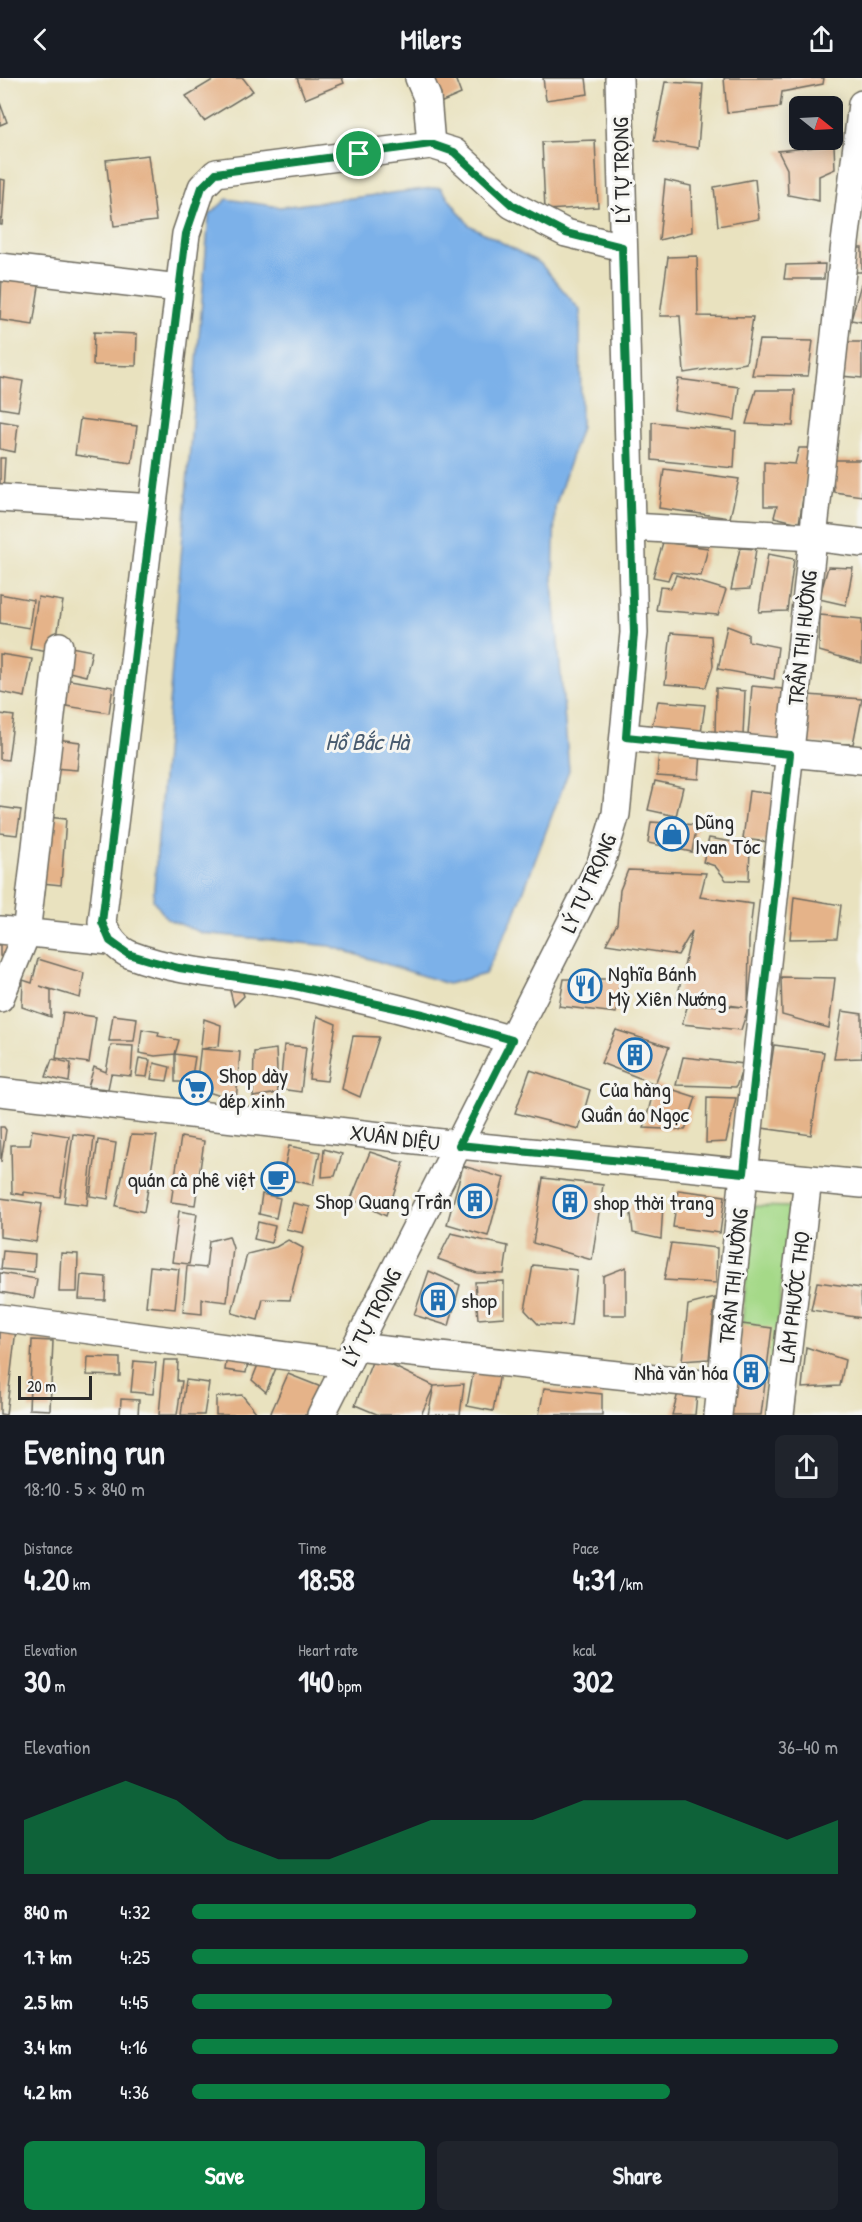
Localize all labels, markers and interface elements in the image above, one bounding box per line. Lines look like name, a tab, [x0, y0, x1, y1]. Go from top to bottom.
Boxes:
text: Milers	[401, 21, 461, 57]
icon: back	[24, 23, 57, 56]
icon: share	[805, 23, 838, 56]
north arrow	[789, 96, 843, 150]
map controls	[789, 96, 843, 150]
street label: LÝ TỰ TRỌNG	[605, 117, 637, 223]
pin	[333, 128, 384, 179]
icon: arrive	[342, 137, 375, 170]
street label: TRẦN THỊ HƯỜNG	[780, 569, 824, 707]
water label: Hồ Bắc Hà	[325, 725, 411, 757]
place label: Dũng Ivan Tóc	[695, 806, 761, 861]
shop icon: Dũng Ivan Tóc	[654, 816, 690, 852]
street label: LÝ TỰ TRỌNG	[553, 828, 623, 937]
place label: Nghĩa Bánh Mỳ Xiên Nướng	[608, 958, 726, 1013]
restaurant icon: Nghĩa Bánh Mỳ Xiên Nướng	[567, 968, 603, 1004]
building icon: Của hàng Quần áo Ngọc	[617, 1037, 653, 1073]
place label: Shop dày dép xinh	[219, 1060, 288, 1115]
supermarket icon: Shop dày dép xinh	[178, 1070, 214, 1106]
place label: Của hàng Quần áo Ngọc	[581, 1074, 690, 1129]
street label: XUÂN DIỆU	[348, 1117, 442, 1157]
cafe icon: quán cà phê việt	[260, 1161, 296, 1197]
place label: quán cà phê việt	[128, 1164, 255, 1194]
building icon: Shop Quang Trần	[457, 1183, 493, 1219]
building icon: shop thời trang	[552, 1184, 588, 1220]
place label: Shop Quang Trần	[315, 1186, 452, 1216]
place label: shop thời trang	[593, 1187, 714, 1217]
street label: TRÂN THỊ HƯỜNG	[711, 1207, 755, 1345]
street label: LÂM PHƯỚC THỌ	[771, 1230, 817, 1364]
street label: LÝ TỰ TRỌNG	[334, 1263, 408, 1371]
building icon: shop	[420, 1282, 456, 1318]
place label: shop	[461, 1285, 498, 1315]
building icon: Nhà văn hóa	[733, 1354, 769, 1390]
place label: Nhà văn hóa	[634, 1357, 728, 1387]
scale bar	[18, 1373, 92, 1400]
text: 20 m	[27, 1375, 56, 1397]
text: Evening run	[24, 1430, 165, 1474]
button: share	[775, 1435, 838, 1498]
text: 18:10 · 5 × 840 m	[24, 1475, 145, 1502]
text: Distance	[24, 1537, 73, 1559]
text: Time	[298, 1537, 327, 1559]
text: Pace	[573, 1537, 599, 1559]
text: 4.20	[24, 1559, 69, 1599]
text: 18:58	[298, 1559, 355, 1599]
text: 4:31	[573, 1559, 615, 1599]
text: km	[69, 1573, 90, 1595]
text: /km	[615, 1573, 643, 1595]
text: Elevation	[24, 1639, 77, 1661]
text: Heart rate	[298, 1639, 358, 1661]
text: kcal	[573, 1639, 596, 1661]
text: 30	[24, 1661, 51, 1701]
text: 140	[298, 1661, 334, 1701]
text: 302	[573, 1661, 614, 1701]
text: m	[51, 1675, 65, 1697]
text: bpm	[334, 1675, 362, 1697]
text: Elevation	[24, 1733, 90, 1760]
text: 36–40 m	[778, 1733, 838, 1760]
text: 840 m	[24, 1898, 67, 1925]
text: 4:32	[120, 1898, 150, 1925]
text: 1.7 km	[24, 1943, 72, 1970]
text: 4:25	[120, 1943, 150, 1970]
text: 2.5 km	[24, 1988, 73, 2015]
text: 4:45	[120, 1988, 148, 2015]
text: 3.4 km	[24, 2033, 71, 2060]
text: 4:16	[120, 2033, 147, 2060]
text: 4.2 km	[24, 2078, 72, 2105]
text: 4:36	[120, 2078, 149, 2105]
button: Save	[24, 2141, 425, 2210]
button: Share	[437, 2141, 838, 2210]

